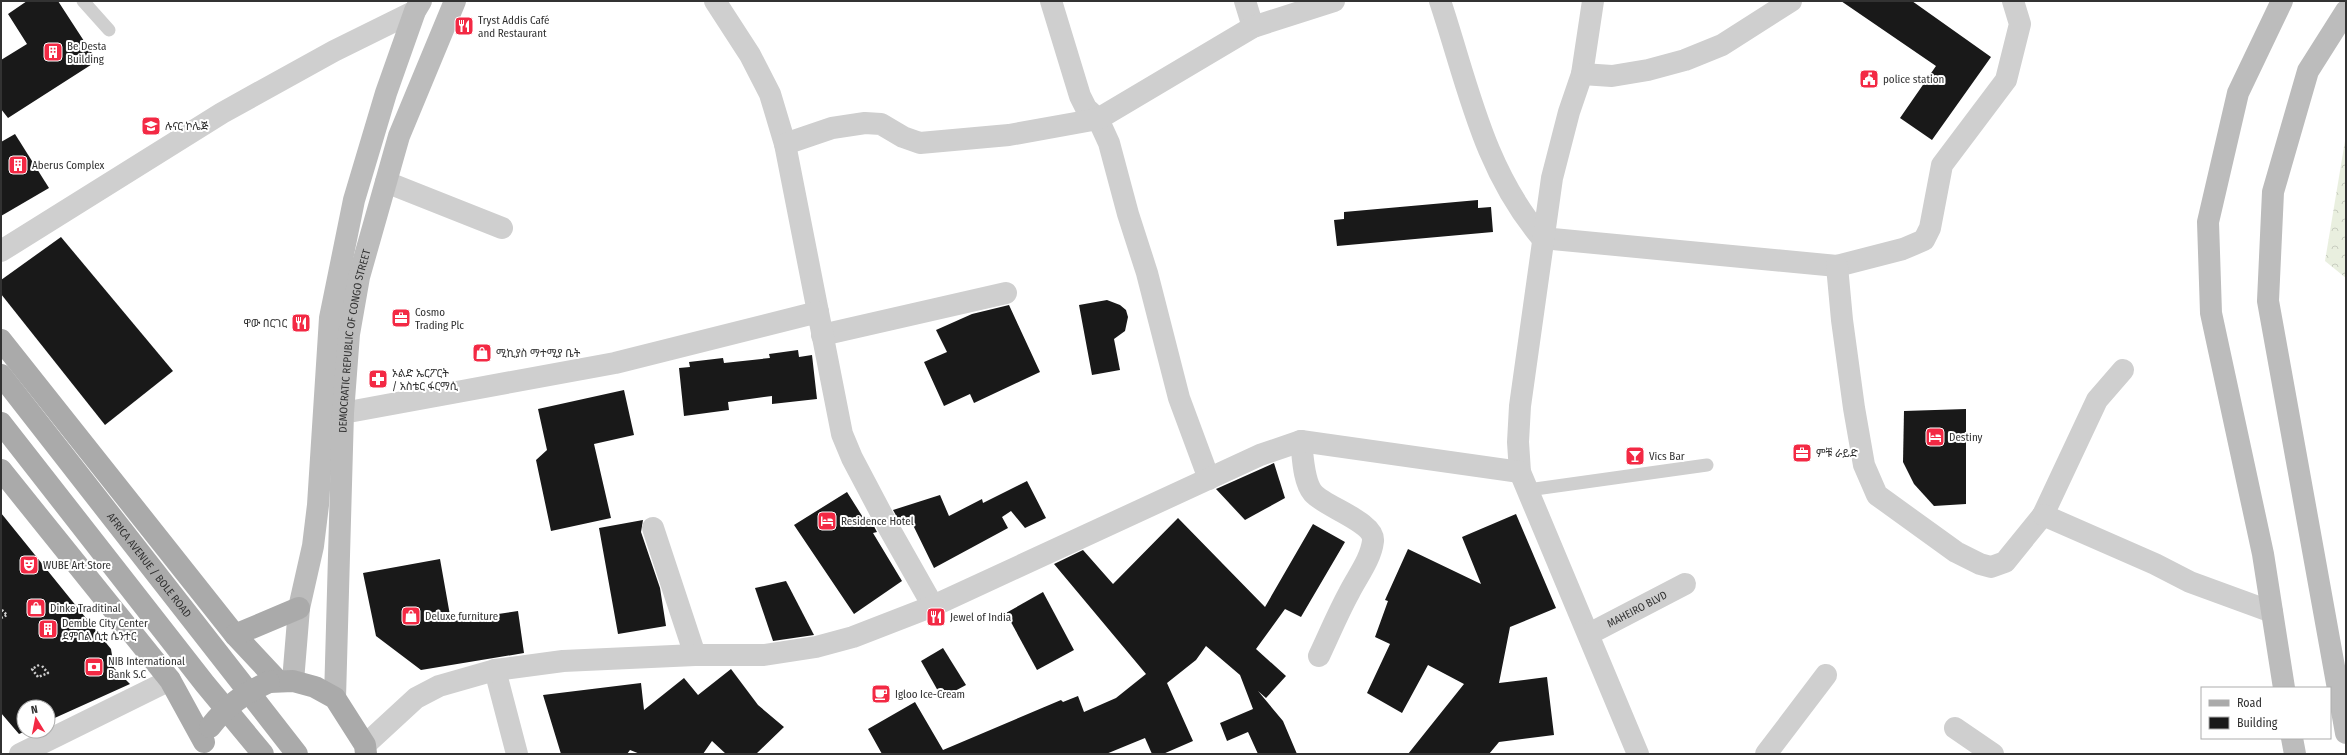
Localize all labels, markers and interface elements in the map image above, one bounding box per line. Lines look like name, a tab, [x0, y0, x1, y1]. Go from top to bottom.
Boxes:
place label: Tryst Addis Café and Restaurant	[478, 14, 550, 40]
restaurant icon: Tryst Addis Café and Restaurant	[453, 15, 475, 37]
place label: Be Desta Building	[67, 40, 106, 66]
building icon: Be Desta Building	[42, 41, 64, 63]
public building icon: police station	[1858, 68, 1880, 90]
place label: police station	[1883, 73, 1944, 86]
school or university icon: ሉናር ኮሌጅ	[140, 115, 162, 137]
place label: ሉናር ኮሌጅ	[165, 120, 209, 133]
building icon: Aberus Complex	[7, 154, 29, 176]
place label: Aberus Complex	[32, 159, 105, 172]
street label: DEMOCRATIC REPUBLIC OF CONGO STREET	[336, 247, 374, 433]
place label: Cosmo Trading Plc	[415, 306, 464, 332]
office icon: Cosmo Trading Plc	[390, 307, 412, 329]
restaurant icon: ዋው በርገር	[290, 312, 312, 334]
place label: ዋው በርገር	[243, 317, 287, 330]
shop icon: ሚኪያስ ማተሚያ ቤት	[471, 342, 493, 364]
place label: ሚኪያስ ማተሚያ ቤት	[496, 347, 581, 360]
place label: ኦልድ ኤርፖርት / አስቴር ፋርማሲ	[392, 367, 459, 393]
pharmacy icon: ኦልድ ኤርፖርት / አስቴር ፋርማሲ	[367, 368, 389, 390]
hotel icon: Destiny	[1924, 426, 1946, 448]
place label: Destiny	[1949, 431, 1983, 444]
office icon: ምቹ ራይድ	[1791, 442, 1813, 464]
bar icon: Vics Bar	[1624, 445, 1646, 467]
place label: ምቹ ራይድ	[1816, 447, 1858, 460]
place label: Vics Bar	[1649, 450, 1685, 463]
street label: AFRICA AVENUE / BOLE ROAD	[104, 510, 194, 620]
hotel icon: Residence Hotel	[816, 510, 838, 532]
place label: Residence Hotel	[841, 515, 914, 528]
theatre icon: WUBE Art Store	[18, 554, 40, 576]
place label: WUBE Art Store	[43, 559, 111, 572]
street label: MAHEIRO BLVD	[1605, 589, 1669, 630]
shop icon: Dinke Traditinal	[25, 597, 47, 619]
place label: Dinke Traditinal	[50, 602, 121, 615]
shop icon: Deluxe furniture	[400, 605, 422, 627]
restaurant icon: Jewel of India	[925, 606, 947, 628]
place label: Deluxe furniture	[425, 610, 498, 623]
place label: Jewel of India	[950, 611, 1011, 624]
place label: Demble City Center ደምበል ሲቲ ሴንተር	[62, 617, 148, 643]
building icon: Demble City Center ደምበል ሲቲ ሴንተር	[37, 618, 59, 640]
place label: NIB International Bank S.C	[108, 655, 185, 681]
bank icon: NIB International Bank S.C	[83, 656, 105, 678]
cafe icon: Igloo Ice-Cream	[870, 683, 892, 705]
legend	[2201, 687, 2331, 739]
place label: Igloo Ice-Cream	[895, 688, 965, 701]
text: Road	[2237, 696, 2262, 710]
north arrow	[16, 699, 56, 739]
text: N	[30, 703, 39, 717]
text: Building	[2237, 716, 2278, 730]

